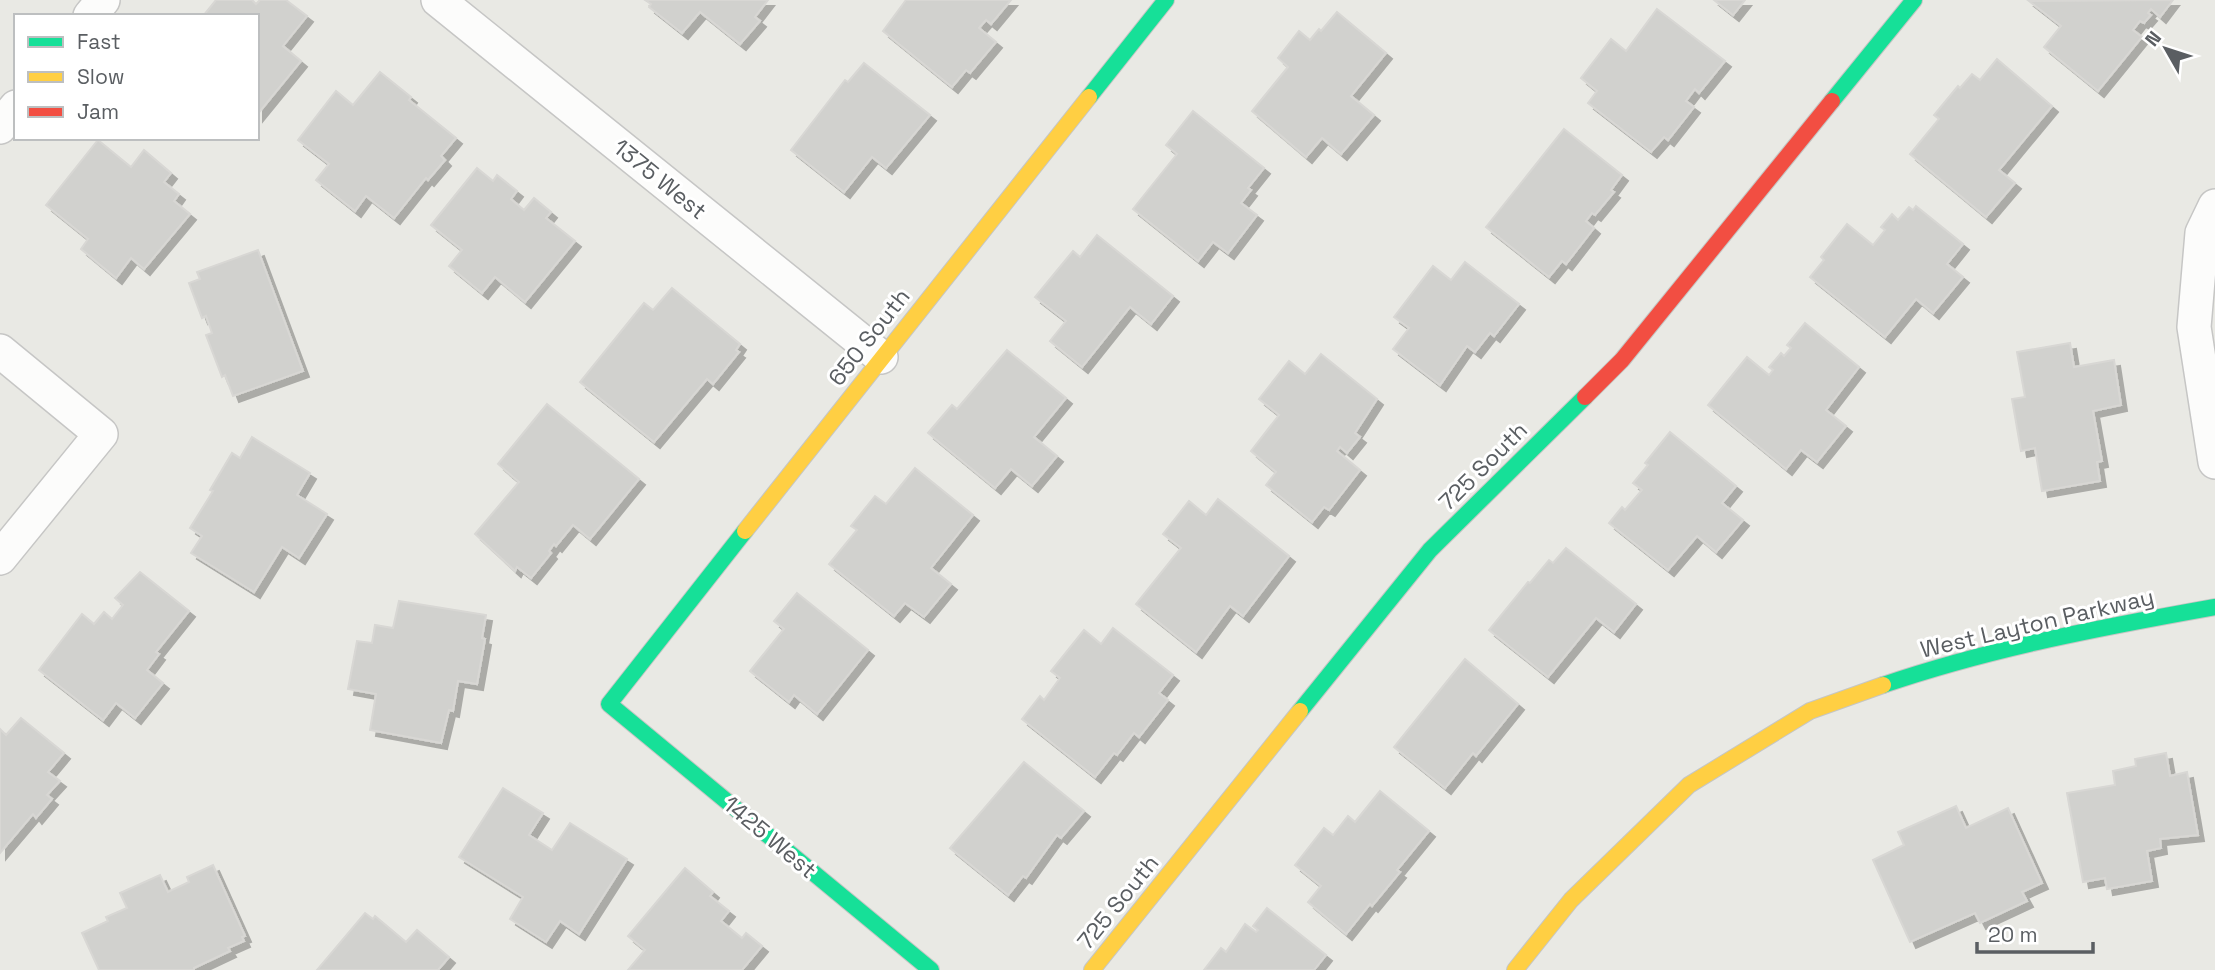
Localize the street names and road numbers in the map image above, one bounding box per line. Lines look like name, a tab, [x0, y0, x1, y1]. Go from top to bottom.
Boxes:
street label: 1375 West	[607, 132, 713, 226]
street label: 650 South	[822, 282, 916, 392]
street label: 725 South	[1432, 415, 1534, 517]
street label: West Layton Parkway	[1917, 582, 2157, 664]
street label: 1425 West	[717, 789, 823, 885]
street label: 725 South	[1071, 849, 1165, 955]

